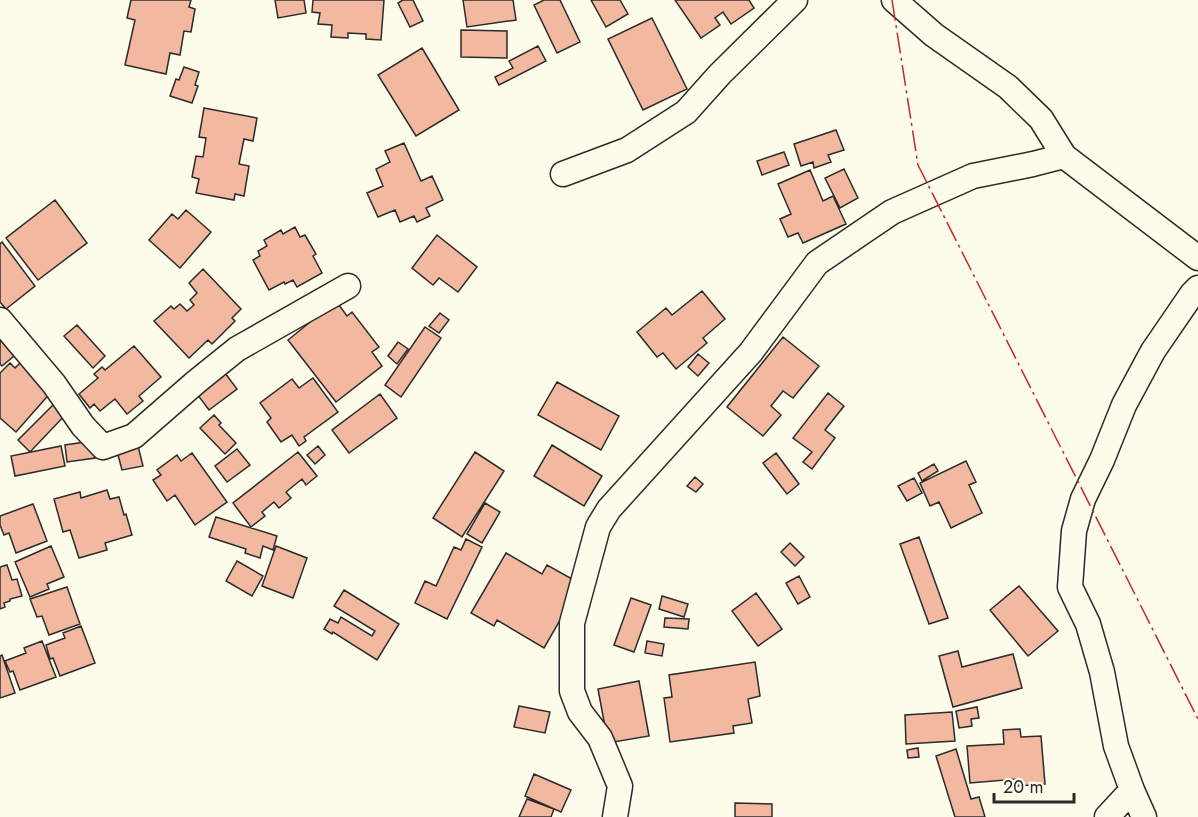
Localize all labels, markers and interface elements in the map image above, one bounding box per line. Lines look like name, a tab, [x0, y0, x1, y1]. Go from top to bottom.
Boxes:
scale bar	[994, 766, 1074, 804]
text: 20 m	[1003, 774, 1043, 800]

